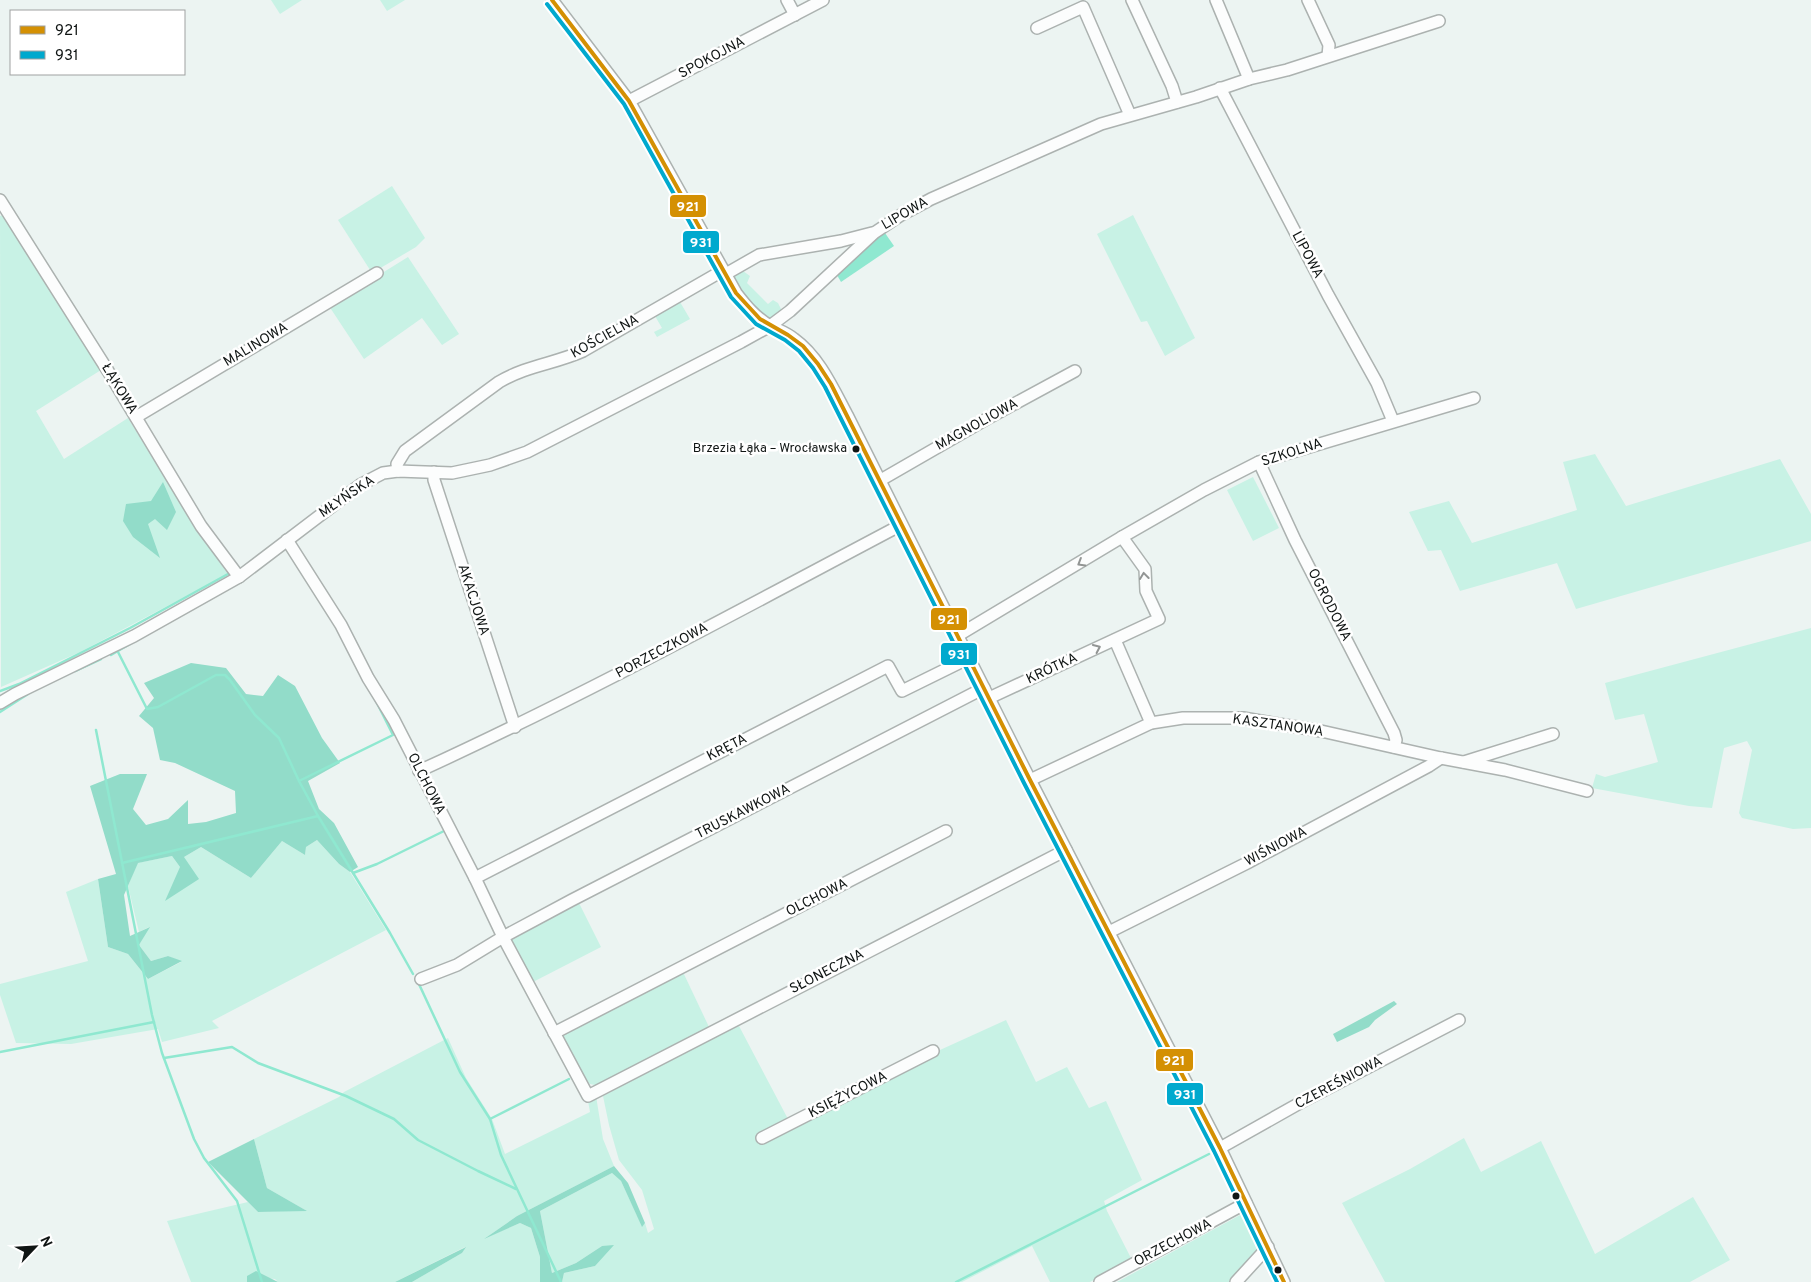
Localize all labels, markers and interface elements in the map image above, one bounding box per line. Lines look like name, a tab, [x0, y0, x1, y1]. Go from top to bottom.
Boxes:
legend	[10, 10, 185, 75]
text: 921	[55, 22, 79, 41]
street label: SPOKOJNA	[676, 33, 748, 83]
text: 931	[55, 47, 79, 66]
line badge: 921	[669, 194, 707, 218]
street label: LIPOWA	[879, 194, 931, 234]
text: 921	[677, 199, 699, 216]
street label: LIPOWA	[1288, 228, 1326, 282]
line badge: 931	[682, 230, 720, 254]
text: 931	[690, 235, 712, 252]
street label: KOŚCIELNA	[567, 310, 642, 363]
street label: MALINOWA	[221, 319, 291, 371]
street label: ŁĄKOWA	[97, 360, 141, 418]
street label: MAGNOLIOWA	[933, 395, 1021, 455]
street label: SZKOLNA	[1259, 435, 1325, 471]
place label: Brzezia Łąka – Wrocławska	[693, 441, 847, 457]
marker: Brzezia Łąka – Wrocławska	[851, 444, 861, 454]
street label: MŁYŃSKA	[315, 471, 378, 522]
one-way arrow	[1077, 556, 1086, 566]
street label: AKACJOWA	[453, 562, 493, 638]
street label: OGRODOWA	[1303, 566, 1355, 644]
one-way arrow	[1140, 572, 1150, 581]
line badge: 921	[930, 607, 968, 631]
text: 921	[938, 612, 960, 629]
street label: PORZECZKOWA	[613, 620, 711, 682]
line badge: 931	[940, 642, 978, 666]
one-way arrow	[1092, 644, 1101, 655]
text: 931	[948, 647, 970, 664]
street label: KRÓTKA	[1023, 649, 1080, 688]
street label: KASZTANOWA	[1231, 711, 1325, 741]
street label: KRĘTA	[704, 731, 750, 765]
street label: OLCHOWA	[403, 750, 449, 818]
street label: TRUSKAWKOWA	[693, 781, 793, 843]
street label: WIŚNIOWA	[1241, 823, 1310, 871]
street label: OLCHOWA	[783, 875, 851, 921]
street label: SŁONECZNA	[787, 946, 867, 998]
line badge: 921	[1155, 1048, 1194, 1072]
street label: CZEREŚNIOWA	[1292, 1052, 1386, 1113]
text: 921	[1163, 1053, 1185, 1070]
street label: KSIĘŻYCOWA	[805, 1067, 890, 1122]
line badge: 931	[1166, 1082, 1204, 1106]
text: 931	[1174, 1087, 1196, 1104]
unlabelled marker	[1231, 1191, 1241, 1201]
street label: ORZECHOWA	[1131, 1215, 1215, 1271]
north arrow	[10, 1222, 60, 1272]
text: N	[36, 1234, 55, 1250]
unlabelled marker	[1273, 1265, 1283, 1275]

